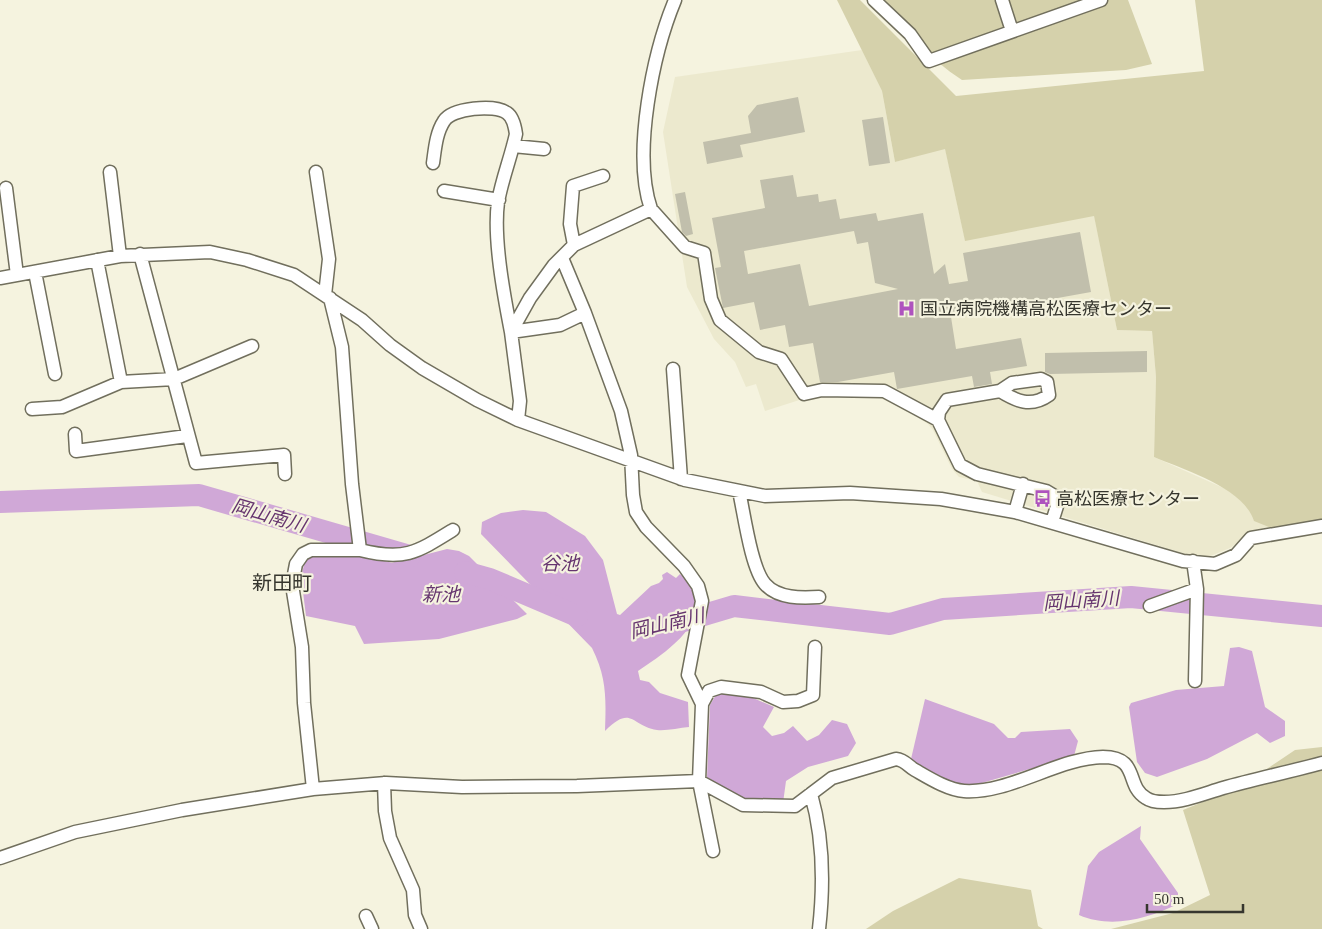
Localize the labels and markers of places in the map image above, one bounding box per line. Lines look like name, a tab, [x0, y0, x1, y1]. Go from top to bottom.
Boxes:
hospital icon: 国立病院機構高松医療センター	[896, 299, 916, 319]
place label: 国立病院機構高松医療センター	[920, 299, 1172, 319]
bus stop icon: 高松医療センター	[1032, 489, 1052, 509]
place label: 高松医療センター	[1056, 489, 1200, 509]

